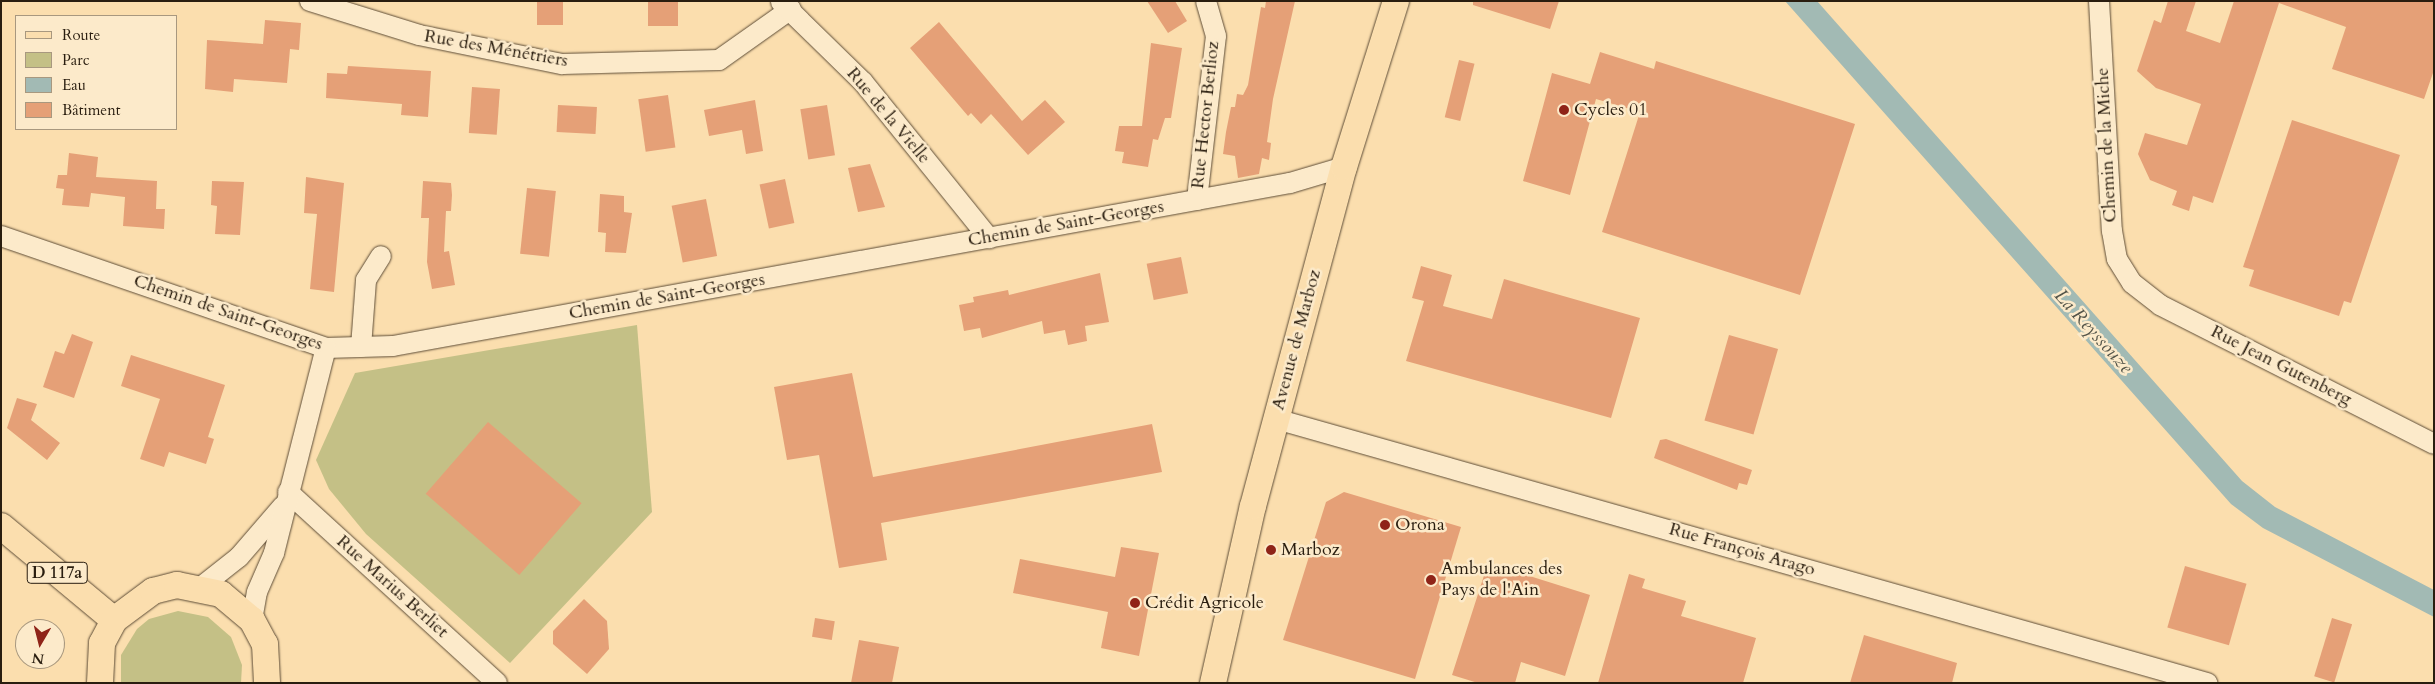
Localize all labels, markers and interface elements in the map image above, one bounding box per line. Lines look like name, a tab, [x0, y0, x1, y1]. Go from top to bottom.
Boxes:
legend	[15, 15, 178, 130]
text: Route	[62, 25, 100, 45]
street label: Rue des Ménétriers	[422, 26, 570, 72]
street label: Rue Hector Berlioz	[1188, 40, 1224, 190]
text: Parc	[62, 50, 90, 70]
street label: Rue de la Vielle	[842, 64, 934, 168]
street label: Chemin de la Miche	[2092, 67, 2122, 223]
text: Eau	[62, 75, 86, 95]
place label: Cycles 01	[1574, 99, 1648, 121]
text: Bâtiment	[62, 100, 120, 120]
marker: Cycles 01	[1558, 104, 1570, 116]
street label: Chemin de Saint-Georges	[966, 196, 1166, 252]
street label: Avenue de Marboz	[1268, 267, 1326, 413]
street label: Chemin de Saint-Georges	[567, 269, 767, 325]
street label: Chemin de Saint-Georges	[131, 270, 325, 356]
water label: La Reyssouze	[2049, 285, 2137, 379]
street label: Rue Jean Gutenberg	[2207, 321, 2355, 411]
place label: Orona	[1395, 514, 1445, 536]
marker: Orona	[1379, 519, 1391, 531]
street label: Rue François Arago	[1666, 519, 1818, 581]
street label: Rue Marius Berliet	[332, 531, 452, 643]
place label: Marboz	[1281, 539, 1340, 561]
marker: Marboz	[1265, 544, 1277, 556]
place label: Ambulances des Pays de l'Ain	[1441, 559, 1562, 602]
road number: D 117a	[26, 560, 88, 586]
marker: Ambulances des Pays de l'Ain	[1425, 574, 1437, 586]
place label: Crédit Agricole	[1145, 592, 1264, 614]
marker: Crédit Agricole	[1129, 597, 1141, 609]
north arrow	[15, 619, 65, 669]
text: N	[31, 648, 45, 669]

